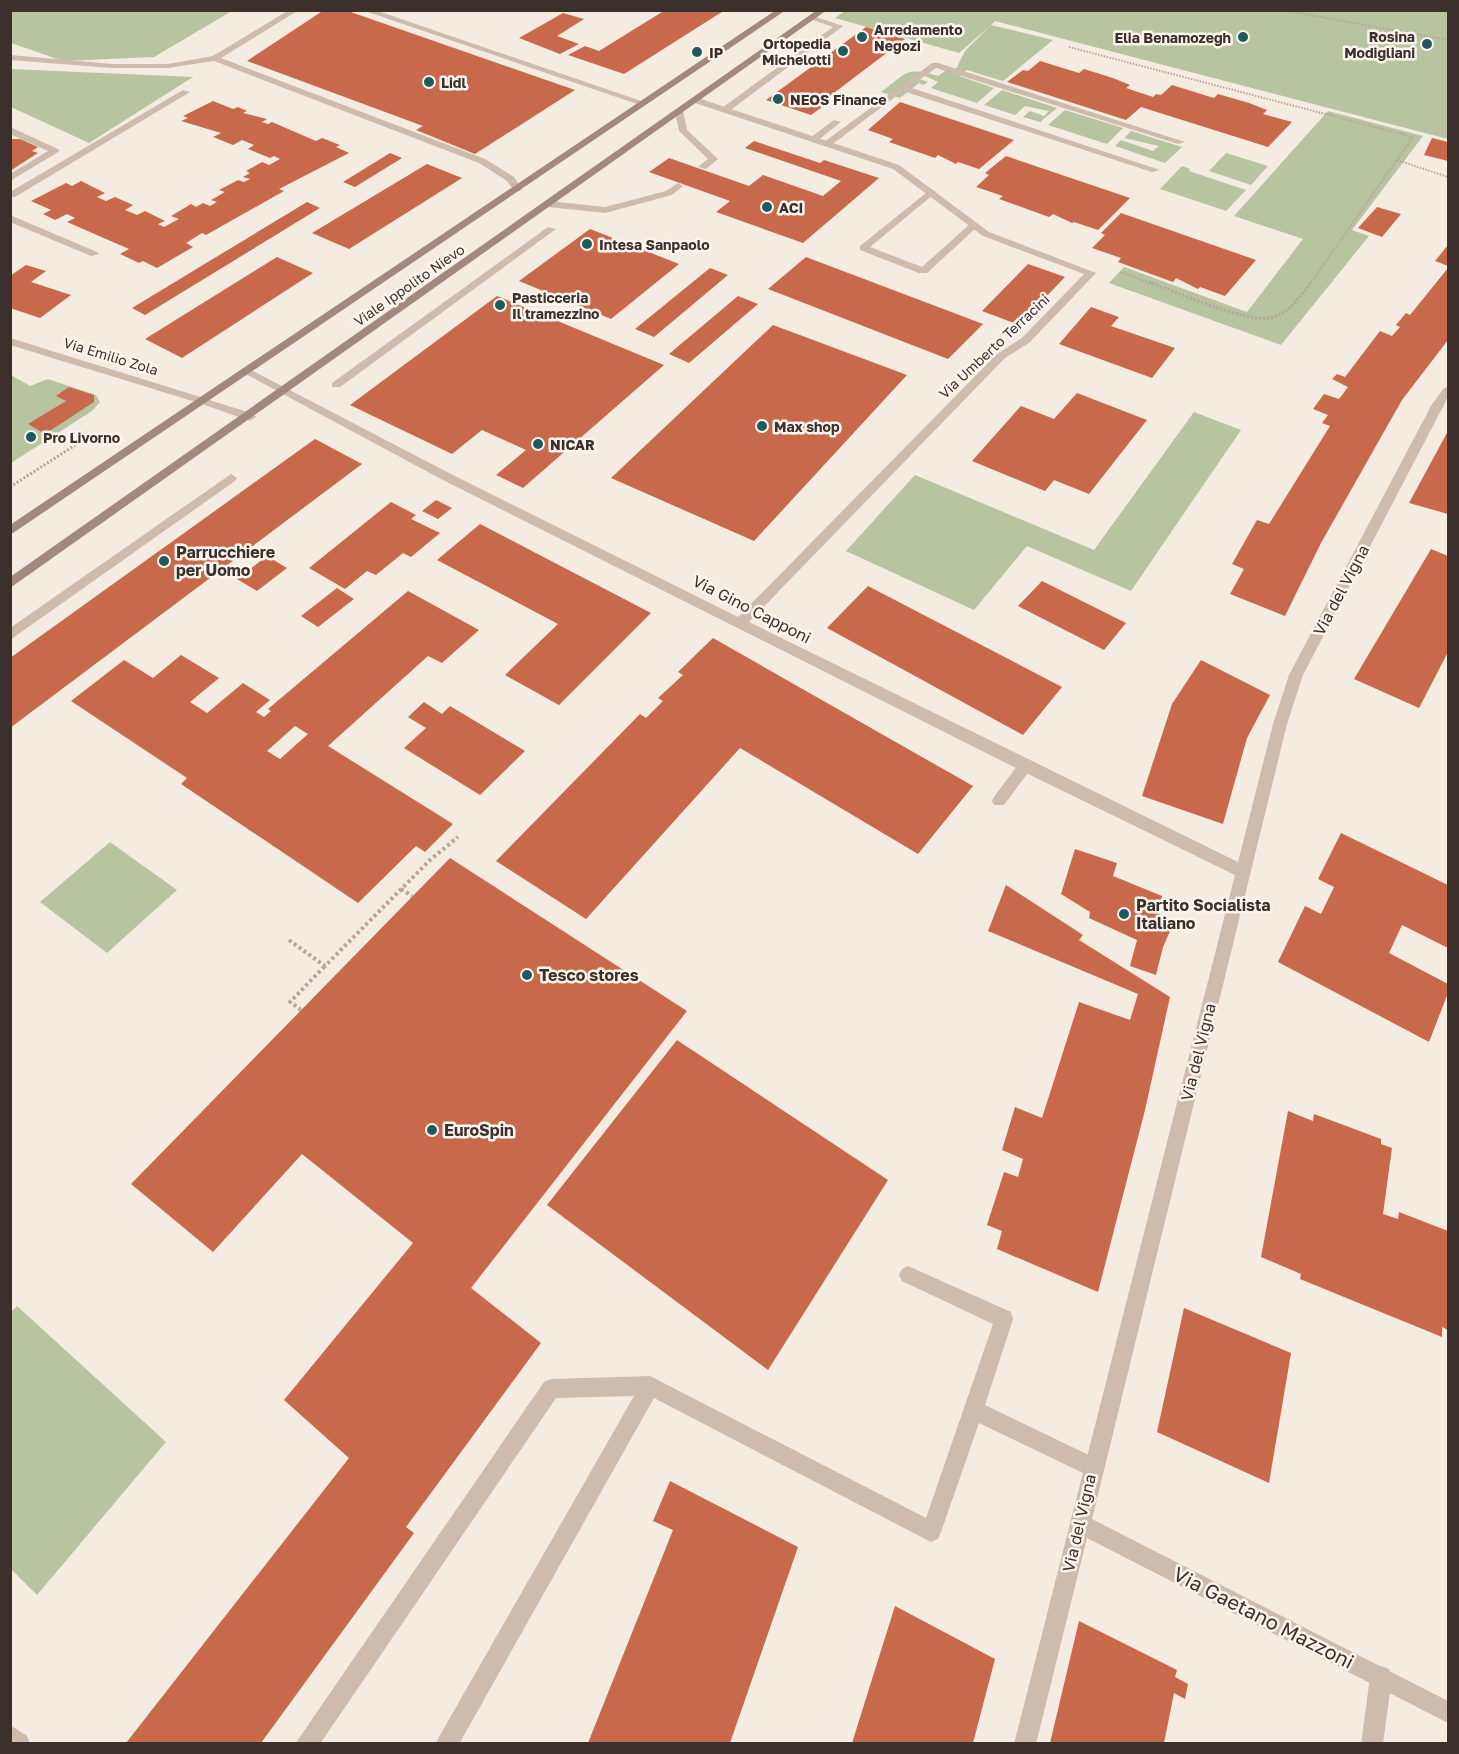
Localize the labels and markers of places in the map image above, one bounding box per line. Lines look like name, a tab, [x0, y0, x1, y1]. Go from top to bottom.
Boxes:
place label: Arredamento Negozi	[874, 21, 963, 54]
place label: Rosina Modigliani	[1344, 28, 1415, 61]
place label: Elia Benamozegh	[1114, 29, 1231, 46]
marker: Arredamento Negozi	[855, 30, 869, 44]
marker: Elia Benamozegh	[1236, 30, 1250, 44]
place label: Ortopedia Michelotti	[762, 35, 831, 68]
marker: Rosina Modigliani	[1420, 37, 1434, 51]
place label: IP	[709, 44, 723, 61]
marker: Ortopedia Michelotti	[836, 44, 850, 58]
marker: IP	[690, 45, 704, 59]
place label: Lidl	[441, 74, 466, 91]
marker: Lidl	[422, 75, 436, 89]
place label: NEOS Finance	[790, 91, 887, 108]
marker: NEOS Finance	[771, 92, 785, 106]
place label: ACI	[779, 199, 803, 216]
marker: ACI	[760, 200, 774, 214]
place label: Intesa Sanpaolo	[599, 236, 710, 253]
marker: Intesa Sanpaolo	[580, 237, 594, 251]
place label: Pasticceria Il tramezzino	[512, 289, 600, 322]
marker: Pasticceria Il tramezzino	[493, 298, 507, 312]
place label: Max shop	[774, 418, 840, 435]
marker: Max shop	[755, 419, 769, 433]
place label: Pro Livorno	[43, 429, 120, 446]
marker: Pro Livorno	[24, 430, 38, 444]
place label: NICAR	[550, 436, 595, 453]
marker: NICAR	[531, 437, 545, 451]
place label: Parrucchiere per Uomo	[176, 542, 275, 580]
marker: Parrucchiere per Uomo	[157, 554, 171, 568]
place label: Partito Socialista Italiano	[1136, 895, 1271, 933]
marker: Partito Socialista Italiano	[1117, 907, 1131, 921]
place label: Tesco stores	[539, 965, 639, 985]
marker: Tesco stores	[520, 968, 534, 982]
place label: EuroSpin	[444, 1120, 514, 1140]
marker: EuroSpin	[425, 1123, 439, 1137]

